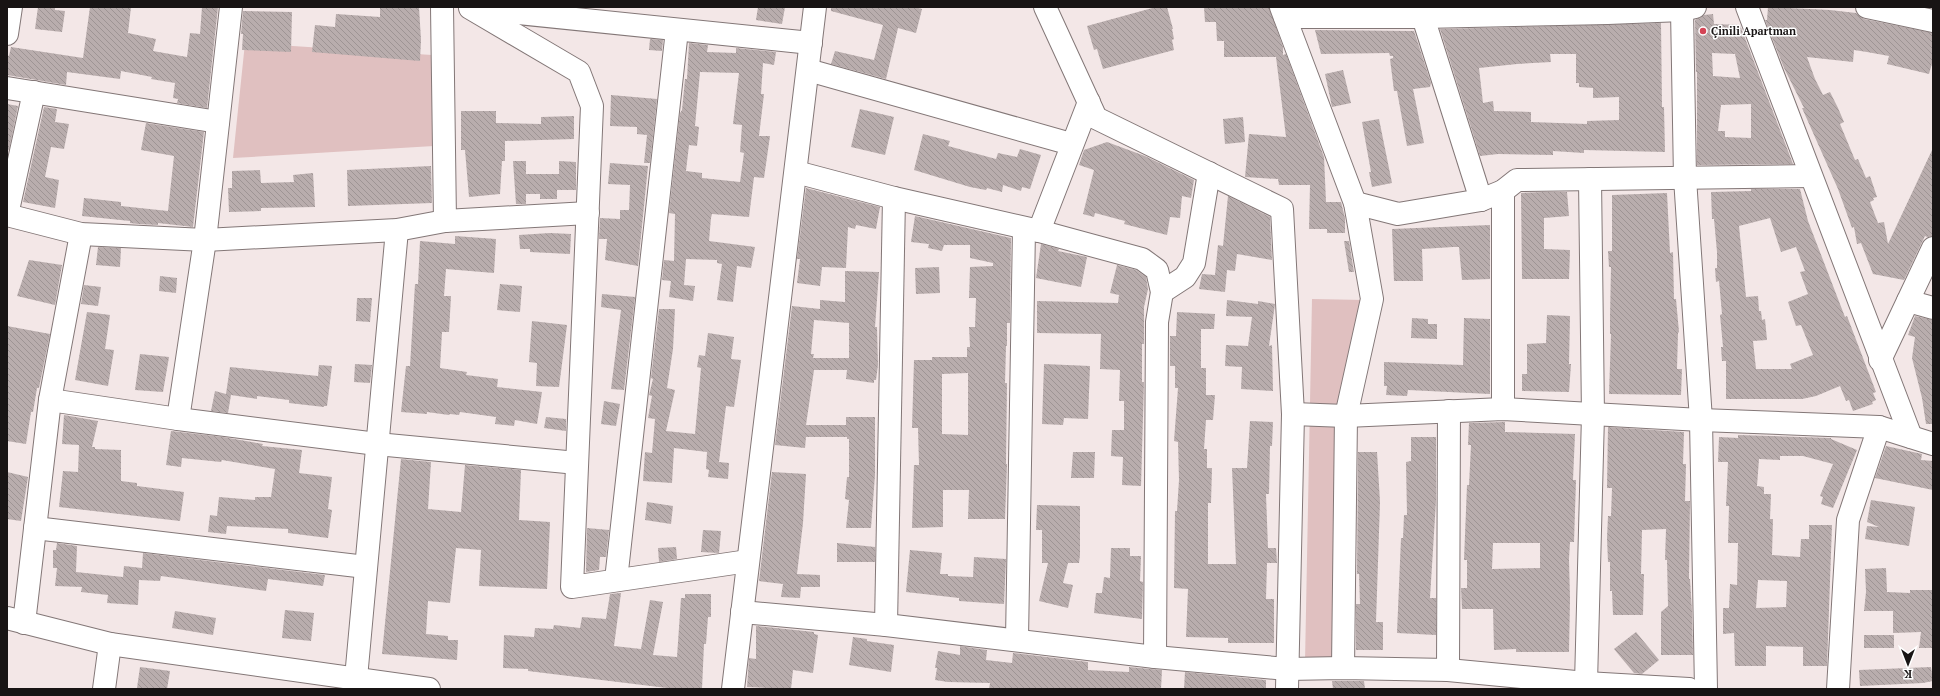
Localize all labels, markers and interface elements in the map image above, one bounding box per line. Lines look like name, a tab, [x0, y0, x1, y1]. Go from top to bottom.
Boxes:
place label: Çinili Apartman	[1711, 24, 1796, 38]
marker: Çinili Apartman	[1698, 26, 1708, 36]
north arrow	[1888, 644, 1928, 684]
text: K	[1904, 667, 1912, 681]

